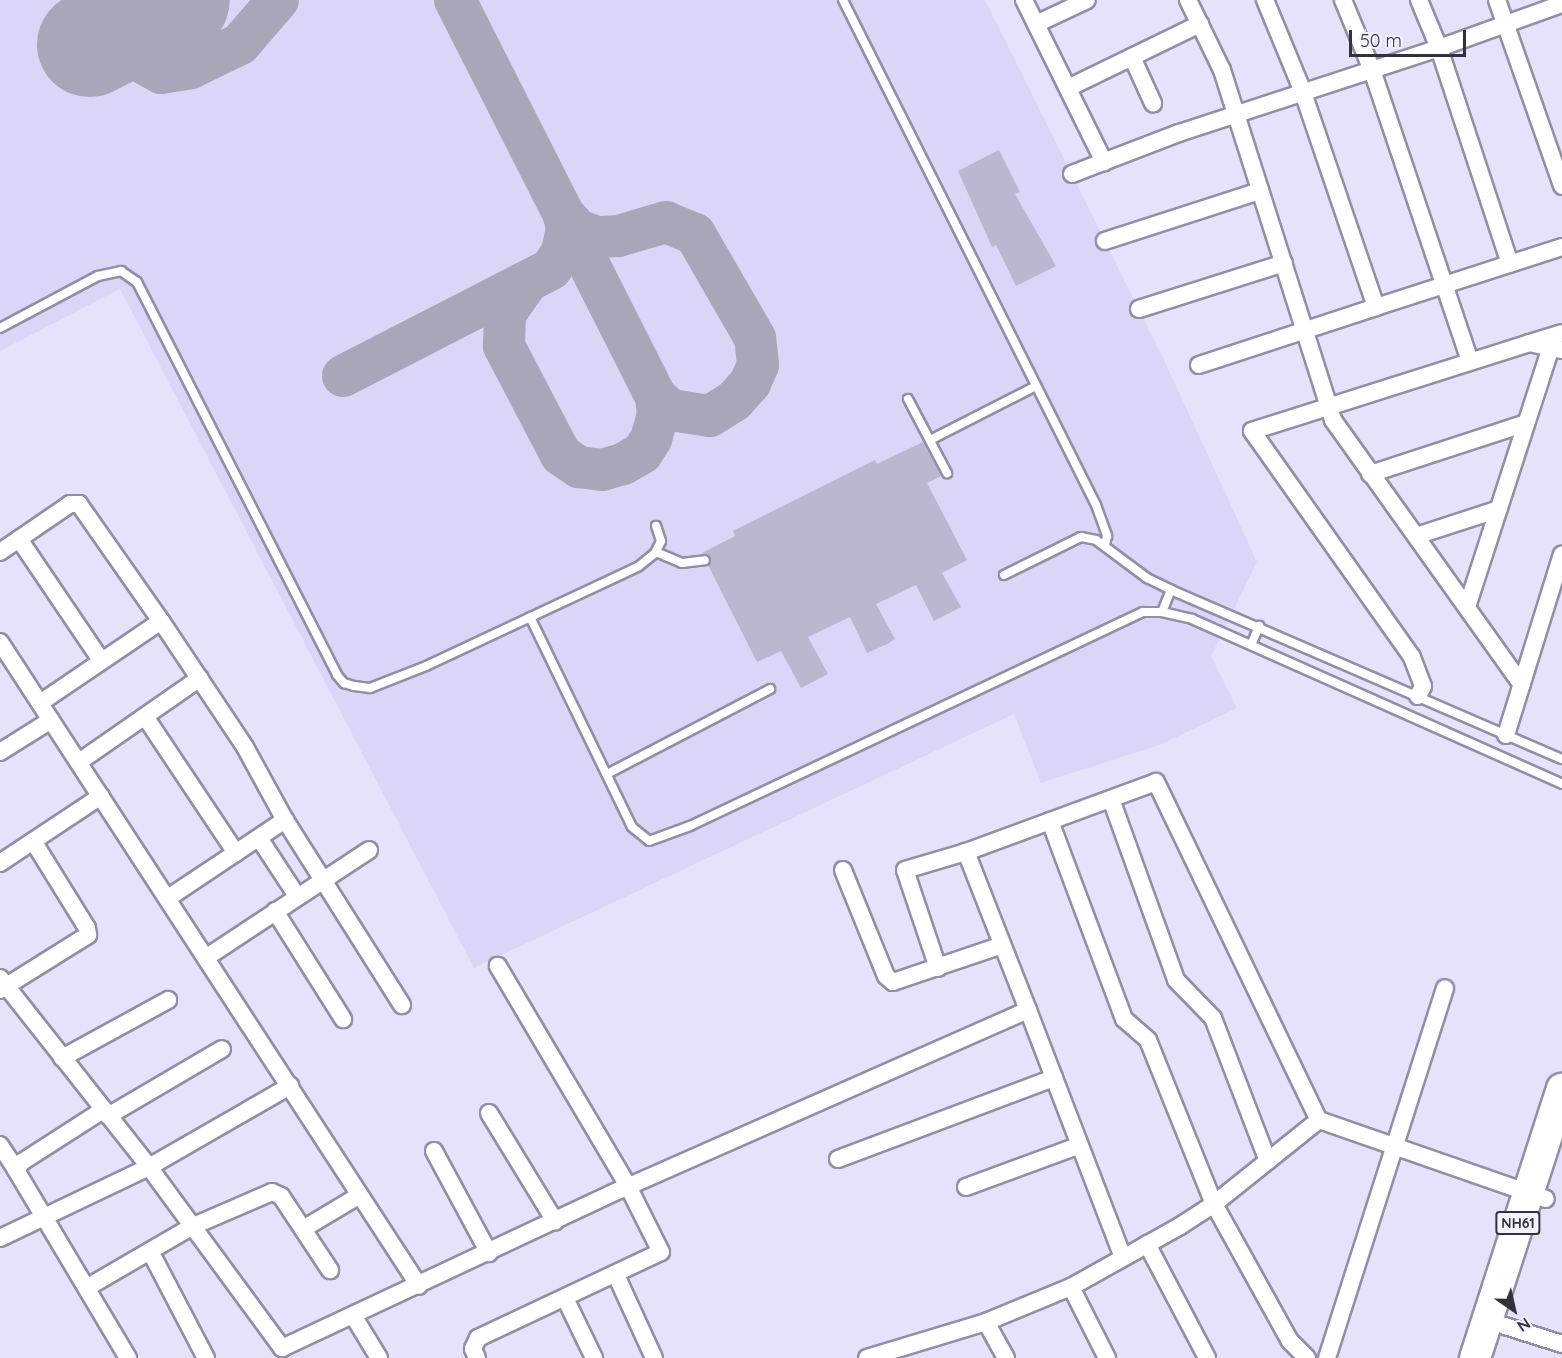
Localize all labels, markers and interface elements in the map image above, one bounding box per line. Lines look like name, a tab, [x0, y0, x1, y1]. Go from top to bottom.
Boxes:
scale bar	[1352, 18, 1469, 56]
text: 50 m	[1360, 29, 1402, 52]
road number: NH61	[1494, 1212, 1542, 1234]
north arrow	[1484, 1280, 1544, 1340]
text: N	[1514, 1313, 1535, 1336]

